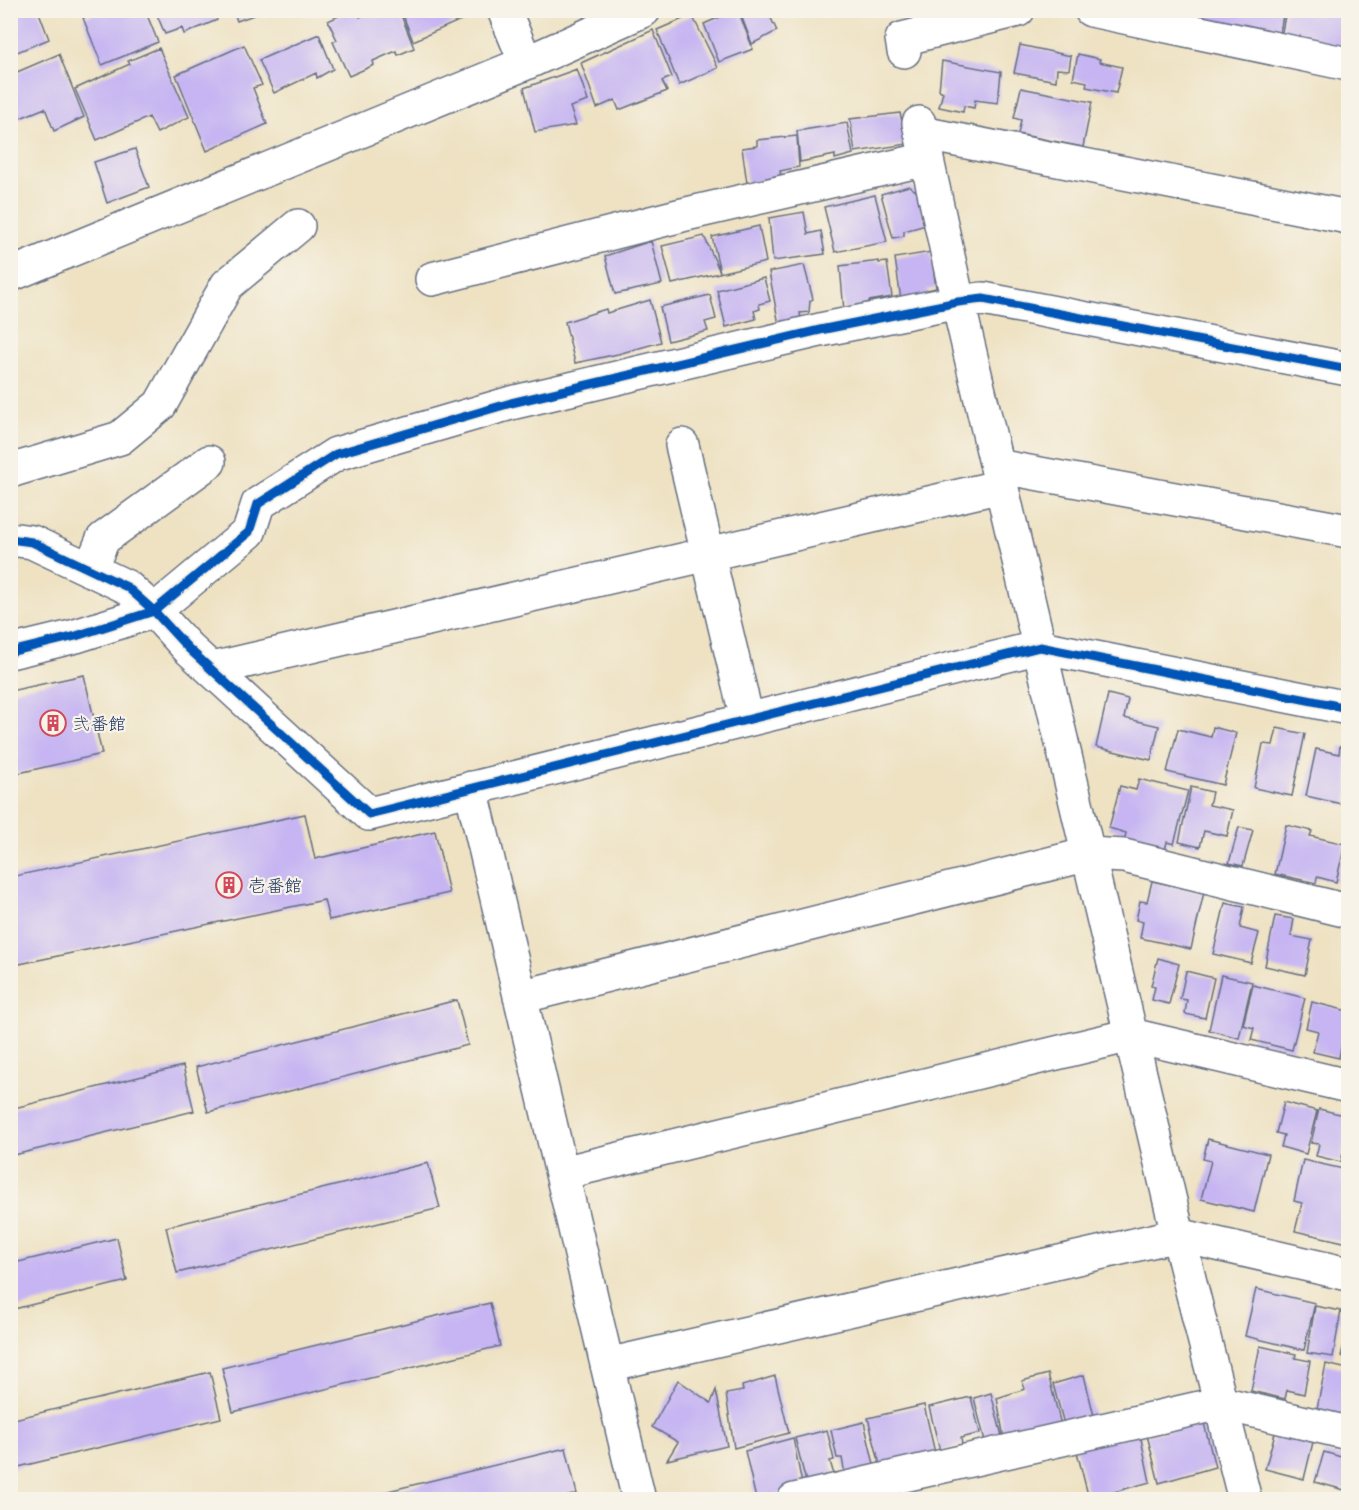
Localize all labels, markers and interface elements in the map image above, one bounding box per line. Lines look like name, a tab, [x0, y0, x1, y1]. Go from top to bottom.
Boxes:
building icon: 弐番館	[38, 708, 68, 738]
place label: 弐番館	[72, 712, 126, 735]
building icon: 壱番館	[214, 870, 244, 900]
place label: 壱番館	[248, 874, 302, 897]

